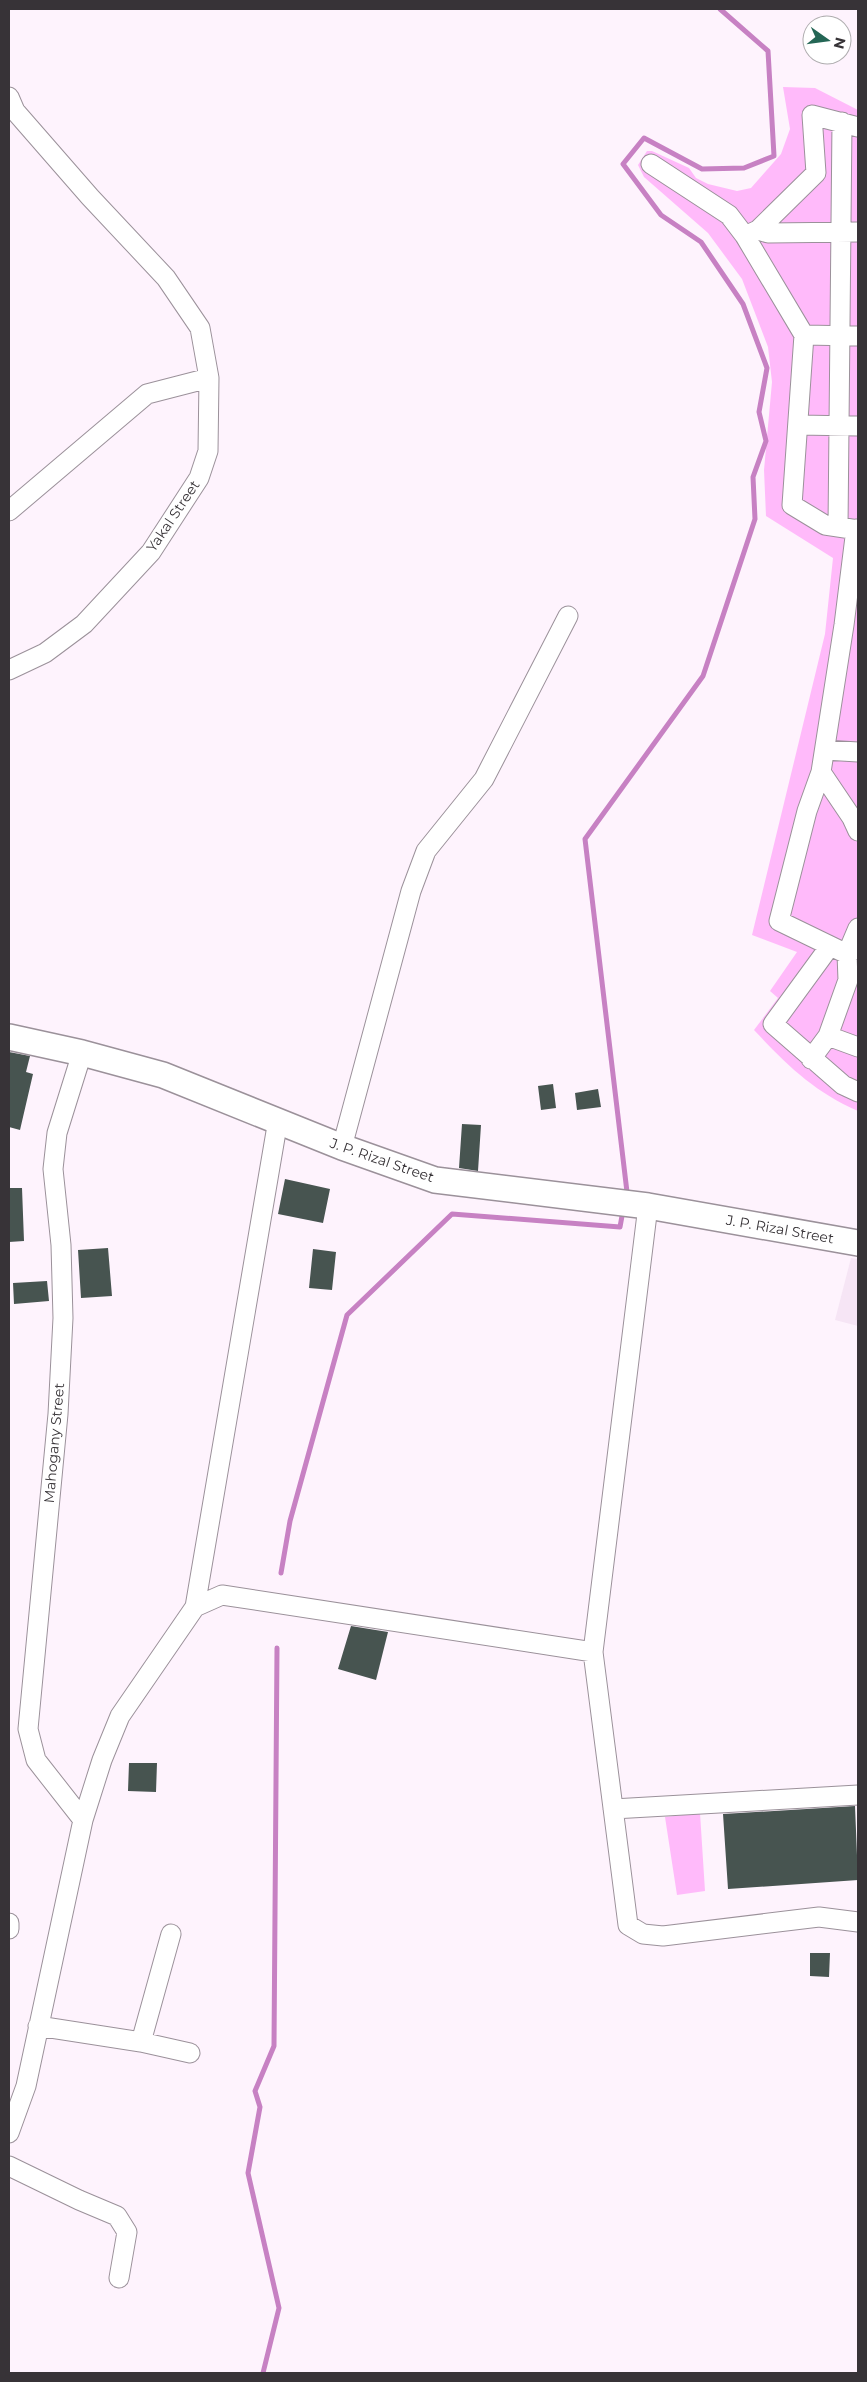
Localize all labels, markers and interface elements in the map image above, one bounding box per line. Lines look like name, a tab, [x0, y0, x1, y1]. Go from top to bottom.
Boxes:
north arrow	[802, 15, 852, 65]
text: N	[830, 35, 850, 51]
street label: Yakal Street	[142, 477, 204, 555]
street label: J. P. Rizal Street	[327, 1133, 437, 1186]
street label: J. P. Rizal Street	[724, 1211, 835, 1247]
street label: Mahogany Street	[40, 1382, 68, 1504]

